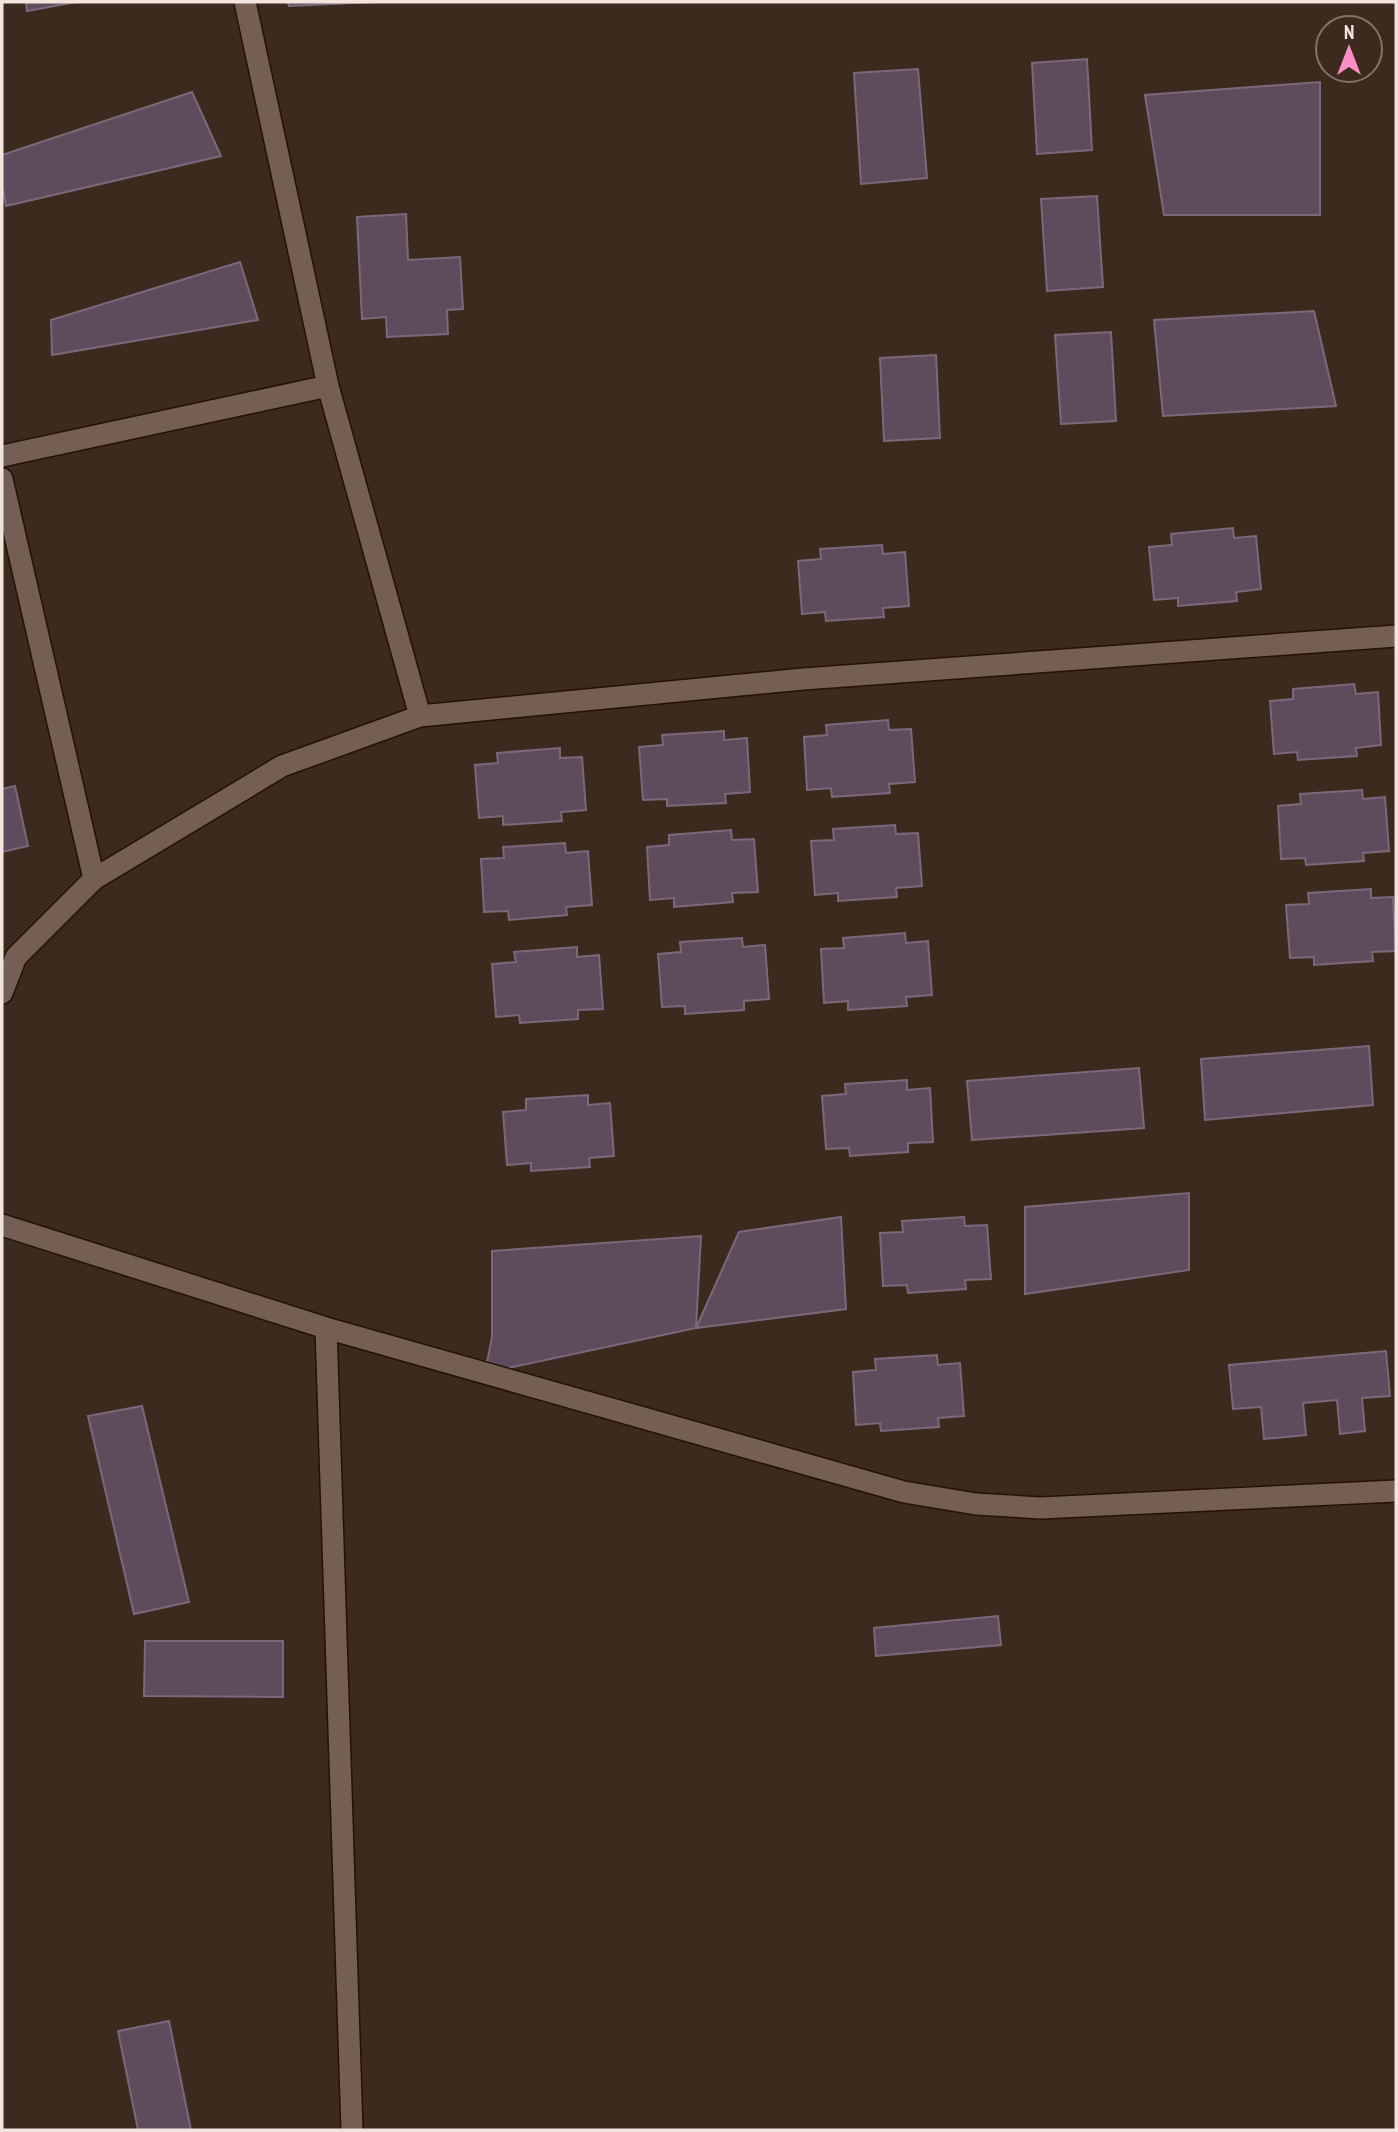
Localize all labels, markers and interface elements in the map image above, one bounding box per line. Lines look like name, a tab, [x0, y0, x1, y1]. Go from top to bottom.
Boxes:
north arrow	[1314, 14, 1384, 84]
text: N	[1344, 20, 1354, 44]

